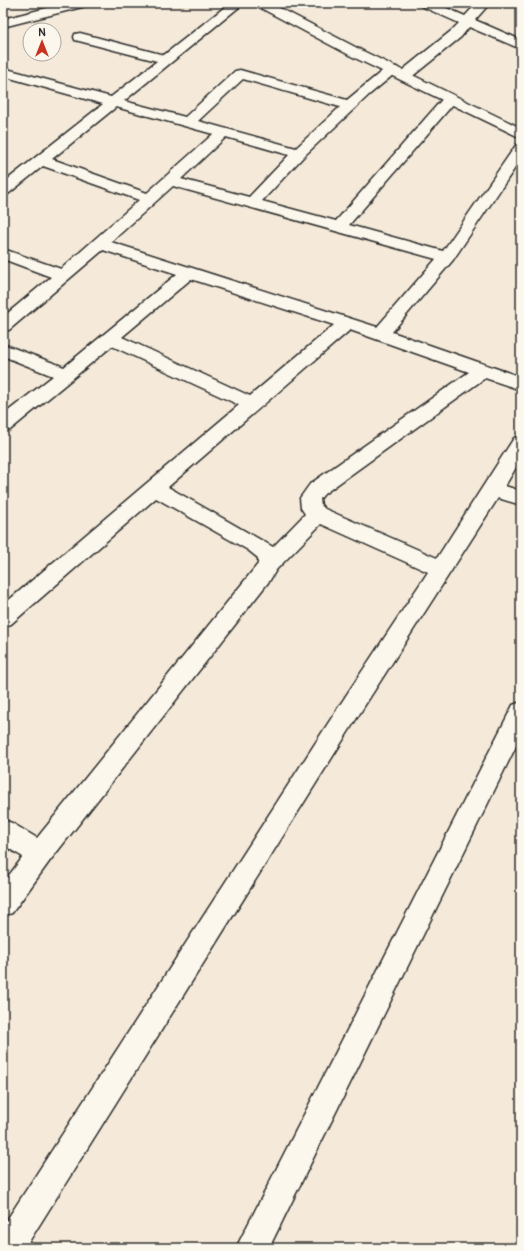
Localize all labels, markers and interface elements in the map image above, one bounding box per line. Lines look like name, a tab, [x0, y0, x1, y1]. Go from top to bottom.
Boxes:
north arrow	[22, 22, 62, 62]
text: N	[38, 26, 46, 39]

